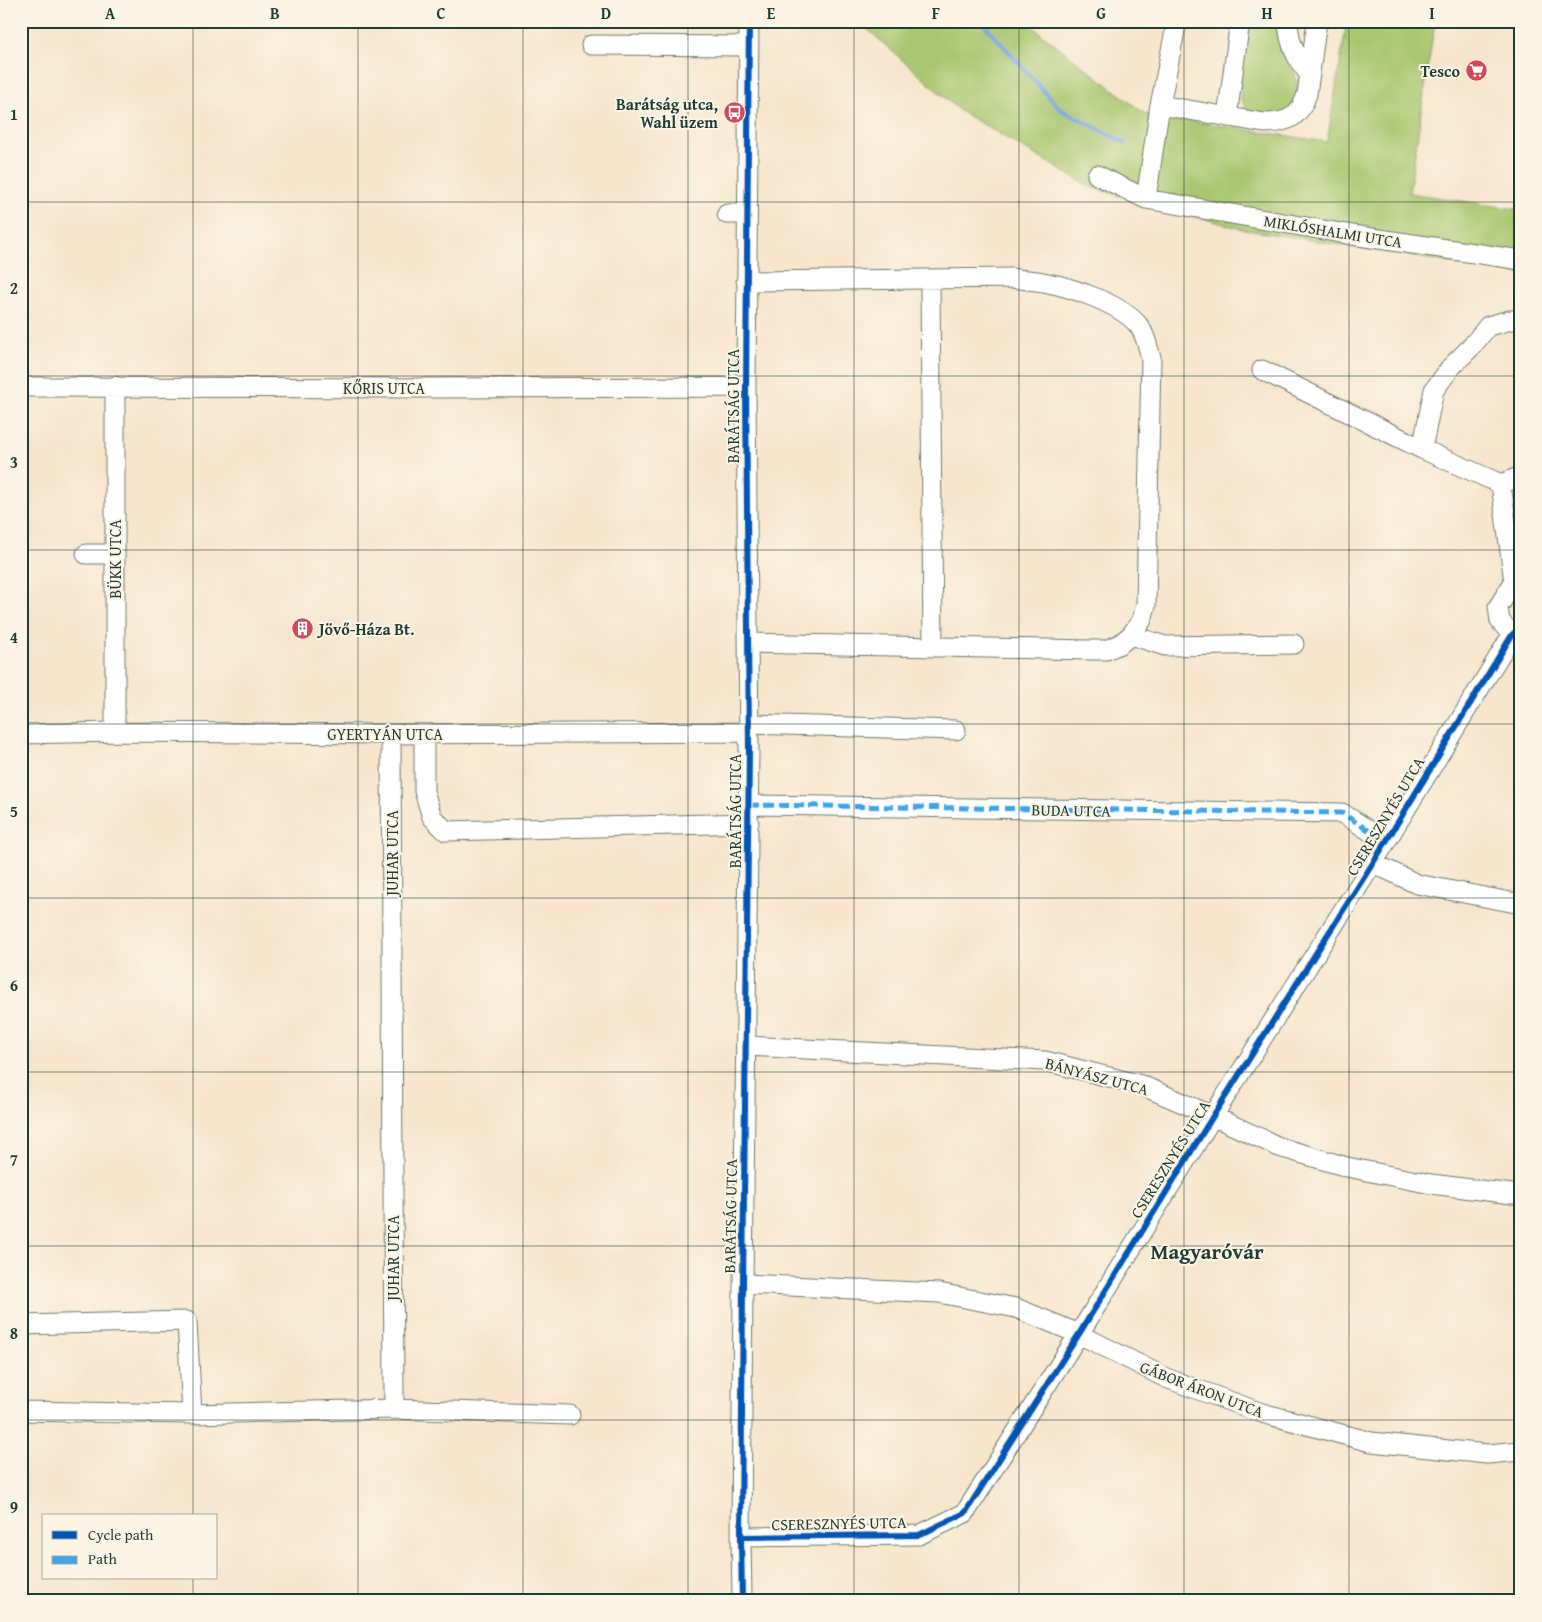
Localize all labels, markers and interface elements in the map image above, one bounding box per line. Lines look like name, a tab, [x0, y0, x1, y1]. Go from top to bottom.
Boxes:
text: A	[105, 1, 116, 25]
text: B	[270, 1, 280, 25]
text: C	[436, 1, 446, 25]
text: D	[601, 1, 611, 25]
text: E	[767, 1, 776, 25]
text: F	[932, 1, 940, 25]
text: G	[1096, 1, 1106, 25]
text: H	[1261, 1, 1273, 25]
text: I	[1429, 1, 1435, 25]
place label: Tesco	[1421, 59, 1460, 83]
supermarket icon: Tesco	[1464, 59, 1488, 83]
place label: Barátság utca, Wahl üzem	[616, 92, 718, 134]
bus stop icon: Barátság utca, Wahl üzem	[722, 101, 746, 125]
text: 1	[10, 102, 18, 126]
street label: MIKLÓSHALMI UTCA	[1262, 208, 1404, 254]
text: 2	[10, 276, 18, 300]
street label: BARÁTSÁG UTCA	[721, 348, 745, 463]
street label: KŐRIS UTCA	[343, 376, 425, 400]
text: 3	[10, 450, 18, 474]
street label: BÜKK UTCA	[103, 519, 127, 599]
building icon: Jövő-Háza Bt.	[291, 617, 315, 641]
place label: Jövő-Háza Bt.	[316, 617, 415, 641]
text: 4	[10, 625, 18, 649]
street label: GYERTYÁN UTCA	[327, 722, 443, 746]
street label: CSERESZNYÉS UTCA	[1340, 752, 1430, 880]
street label: BARÁTSÁG UTCA	[723, 753, 747, 868]
street label: BUDA UTCA	[1031, 797, 1111, 823]
text: 5	[10, 799, 18, 823]
street label: JUHAR UTCA	[380, 810, 404, 898]
text: 6	[10, 973, 18, 997]
street label: BÁNYÁSZ UTCA	[1043, 1051, 1151, 1101]
street label: CSERESZNYÉS UTCA	[1124, 1095, 1216, 1223]
text: 7	[10, 1147, 18, 1171]
street label: BARÁTSÁG UTCA	[717, 1158, 743, 1273]
street label: JUHAR UTCA	[381, 1215, 405, 1303]
district label: Magyaróvár	[1150, 1236, 1264, 1267]
text: 8	[10, 1321, 18, 1345]
street label: GÁBOR ÁRON UTCA	[1137, 1354, 1268, 1424]
text: 9	[10, 1495, 18, 1519]
street label: CSERESZNYÉS UTCA	[771, 1510, 907, 1536]
legend	[42, 1514, 218, 1580]
text: Cycle path	[88, 1524, 154, 1545]
text: Path	[88, 1548, 117, 1569]

